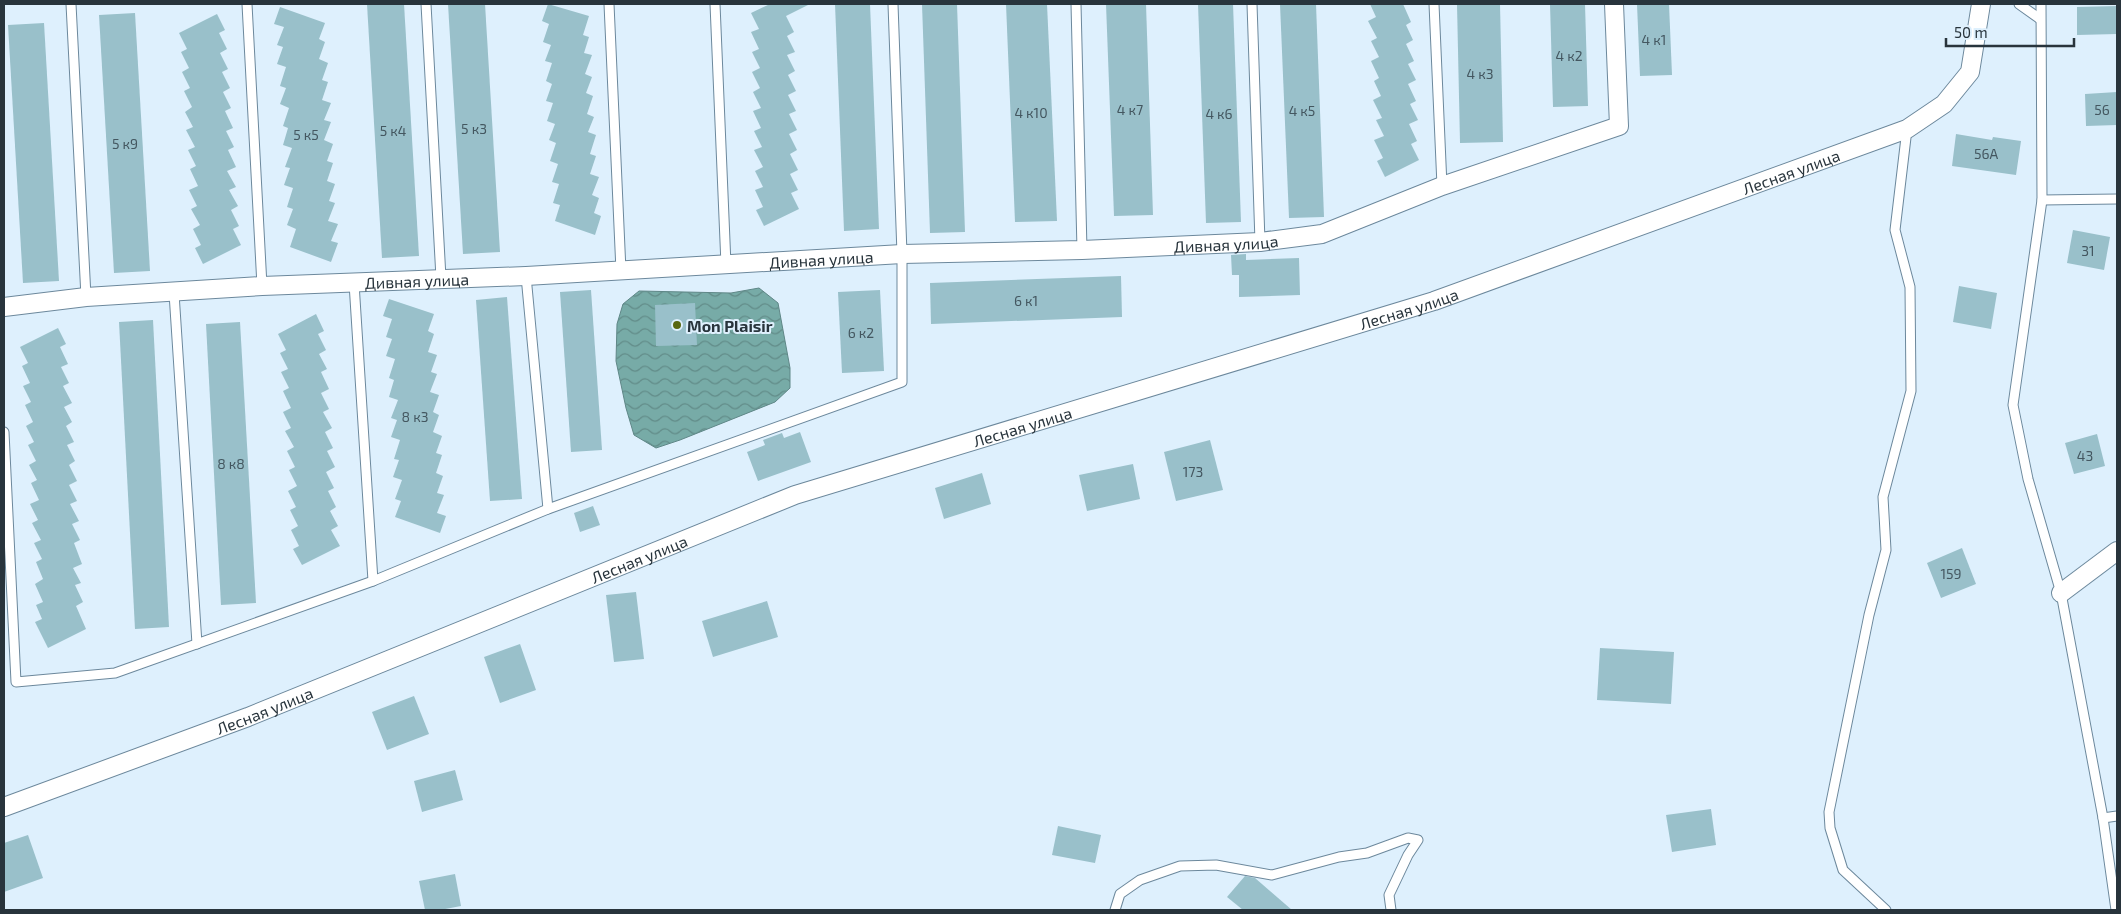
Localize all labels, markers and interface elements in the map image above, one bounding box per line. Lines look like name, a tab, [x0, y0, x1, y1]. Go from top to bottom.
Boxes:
scale bar	[1946, 15, 2074, 47]
text: 50 m	[1954, 23, 1988, 41]
house number: 4 к1	[1642, 31, 1666, 48]
house number: 4 к2	[1555, 47, 1583, 64]
house number: 4 к3	[1466, 65, 1494, 82]
house number: 4 к7	[1117, 101, 1143, 118]
house number: 56	[2094, 101, 2110, 118]
house number: 4 к5	[1289, 102, 1315, 119]
house number: 4 к10	[1014, 104, 1048, 121]
house number: 4 к6	[1205, 105, 1233, 122]
house number: 5 к3	[461, 120, 487, 137]
house number: 5 к4	[380, 122, 406, 139]
house number: 5 к5	[293, 126, 319, 143]
house number: 5 к9	[112, 135, 138, 152]
street label: Лесная улица	[1740, 145, 1842, 198]
house number: 56А	[1974, 145, 1998, 162]
street label: Дивная улица	[1173, 230, 1279, 255]
house number: 31	[2081, 242, 2095, 259]
street label: Дивная улица	[769, 246, 874, 271]
street label: Дивная улица	[364, 269, 470, 292]
street label: Лесная улица	[1357, 284, 1461, 333]
house number: 6 к1	[1014, 292, 1038, 309]
place label: Mon Plaisir	[687, 316, 773, 335]
marker: Mon Plaisir	[671, 319, 683, 331]
house number: 6 к2	[848, 324, 874, 341]
street label: Лесная улица	[971, 402, 1074, 450]
house number: 8 к3	[402, 408, 428, 425]
house number: 43	[2077, 447, 2093, 464]
house number: 8 к8	[217, 455, 245, 472]
house number: 173	[1183, 463, 1203, 480]
street label: Лесная улица	[588, 530, 690, 586]
house number: 159	[1940, 565, 1962, 582]
street label: Лесная улица	[214, 682, 315, 737]

